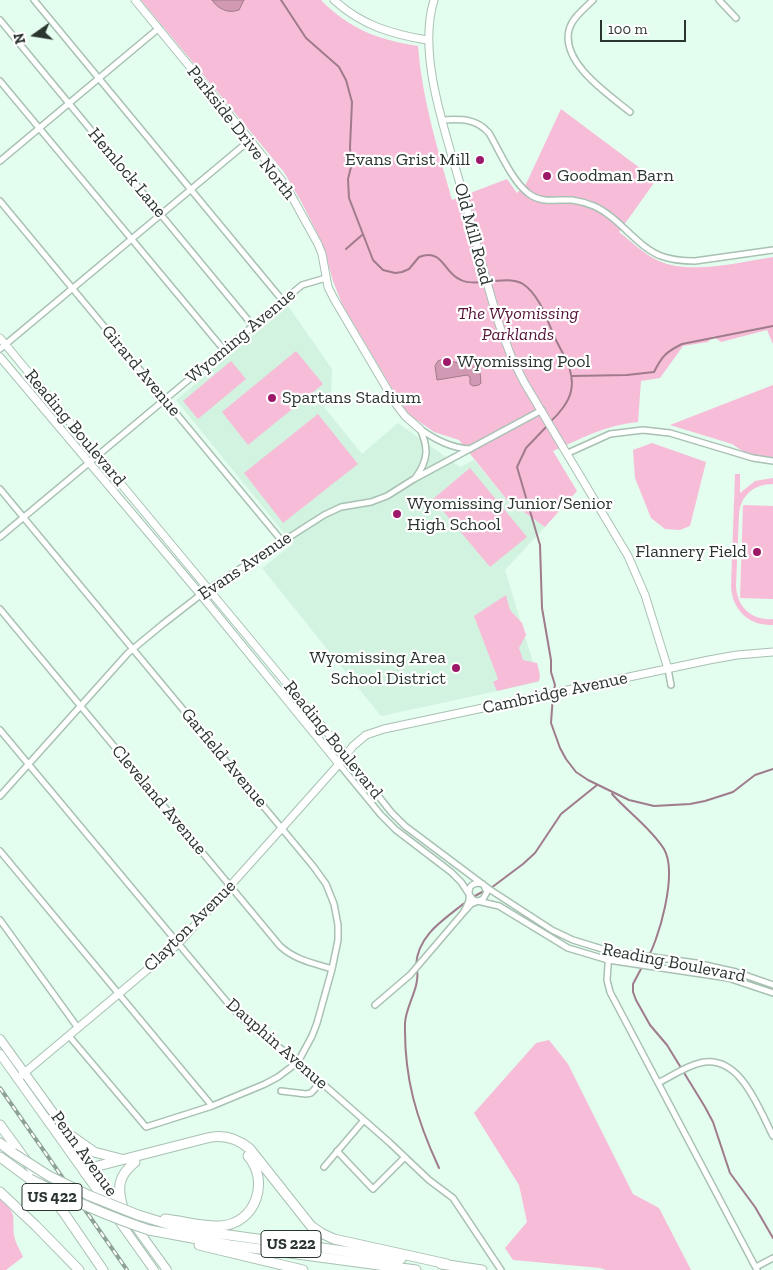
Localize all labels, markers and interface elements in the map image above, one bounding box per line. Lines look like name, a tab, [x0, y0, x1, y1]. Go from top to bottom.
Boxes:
north arrow	[10, 10, 60, 60]
scale bar	[603, 10, 689, 42]
text: 100 m	[608, 20, 647, 38]
text: N	[10, 31, 29, 46]
street label: Parkside Drive North	[182, 62, 300, 204]
street label: Hemlock Lane	[83, 124, 171, 222]
place label: Evans Grist Mill	[345, 149, 470, 171]
marker: Evans Grist Mill	[474, 154, 486, 166]
place label: Goodman Barn	[557, 165, 674, 187]
marker: Goodman Barn	[541, 170, 553, 182]
street label: Old Mill Road	[449, 181, 497, 287]
street label: Wyoming Avenue	[182, 284, 300, 388]
park label: The Wyomissing Parklands	[457, 303, 579, 346]
street label: Girard Avenue	[97, 321, 185, 421]
place label: Wyomissing Pool	[457, 351, 590, 373]
marker: Wyomissing Pool	[441, 356, 453, 368]
street label: Reading Boulevard	[20, 365, 130, 491]
place label: Spartans Stadium	[282, 387, 421, 409]
marker: Spartans Stadium	[266, 392, 278, 404]
place label: Wyomissing Junior/Senior High School	[407, 493, 613, 536]
marker: Wyomissing Junior/Senior High School	[391, 508, 403, 520]
street label: Evans Avenue	[194, 527, 296, 605]
place label: Flannery Field	[635, 541, 747, 563]
marker: Flannery Field	[751, 546, 763, 558]
place label: Wyomissing Area School District	[310, 647, 446, 690]
marker: Wyomissing Area School District	[450, 662, 462, 674]
street label: Cambridge Avenue	[481, 667, 629, 719]
street label: Reading Boulevard	[279, 677, 387, 803]
street label: Garfield Avenue	[176, 704, 272, 812]
street label: Cleveland Avenue	[107, 741, 211, 859]
street label: Clayton Avenue	[139, 875, 241, 977]
street label: Reading Boulevard	[600, 939, 748, 987]
street label: Dauphin Avenue	[222, 994, 332, 1094]
street label: Penn Avenue	[46, 1107, 122, 1201]
road number: US 422	[22, 1184, 82, 1210]
road number: US 222	[261, 1230, 321, 1258]

